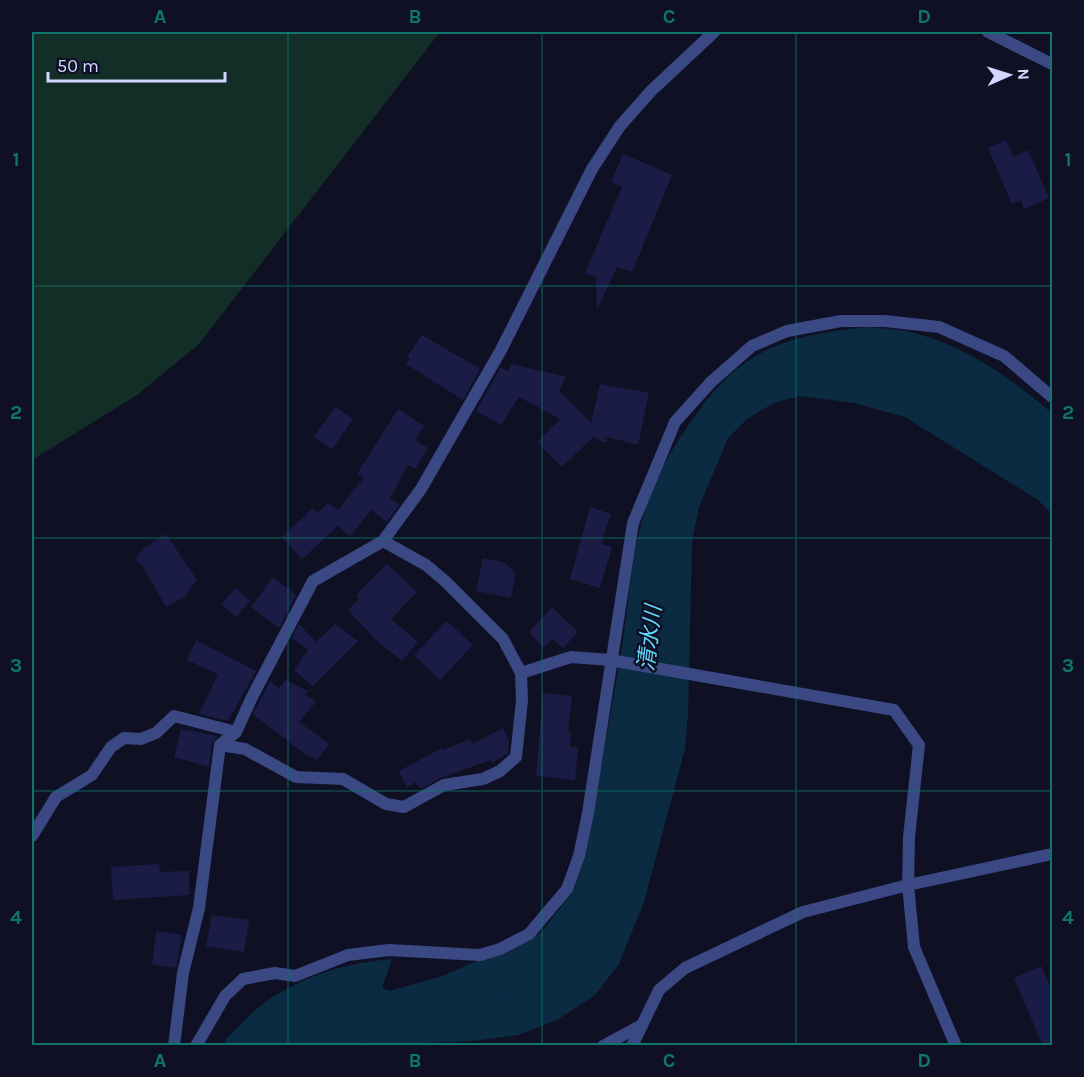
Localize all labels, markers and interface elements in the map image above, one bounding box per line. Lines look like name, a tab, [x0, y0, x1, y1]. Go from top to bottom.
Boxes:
text: A	[154, 5, 167, 28]
text: B	[409, 5, 421, 28]
text: C	[663, 5, 675, 28]
text: D	[917, 5, 931, 28]
scale bar	[48, 45, 225, 83]
north arrow	[979, 45, 1039, 105]
text: 50 m	[57, 55, 99, 77]
text: N	[1014, 68, 1033, 80]
text: 1	[12, 148, 20, 171]
text: 1	[1064, 148, 1072, 171]
text: 2	[10, 401, 22, 424]
text: 2	[1062, 401, 1074, 424]
water label: 清水川	[633, 602, 667, 672]
text: 3	[10, 654, 22, 677]
text: 3	[1062, 654, 1074, 677]
text: 4	[10, 906, 22, 929]
text: 4	[1062, 906, 1074, 929]
text: A	[154, 1049, 167, 1072]
text: B	[409, 1049, 421, 1072]
text: C	[663, 1049, 675, 1072]
text: D	[917, 1049, 931, 1072]

